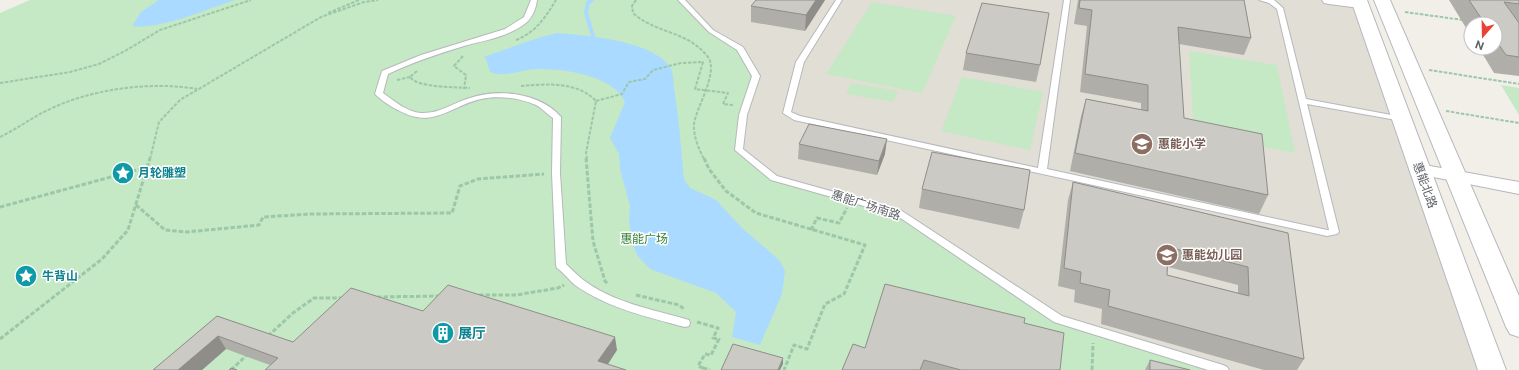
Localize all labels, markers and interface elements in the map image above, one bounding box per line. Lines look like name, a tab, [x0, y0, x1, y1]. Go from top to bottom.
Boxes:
north arrow	[1463, 16, 1503, 56]
text: N	[1473, 38, 1486, 53]
school or university icon: 惠能小学	[1129, 131, 1155, 157]
place label: 惠能小学	[1158, 137, 1206, 151]
place icon: 月轮雕塑	[110, 160, 136, 186]
street label: 惠能北路	[1410, 160, 1440, 210]
place label: 月轮雕塑	[138, 166, 186, 180]
street label: 惠能广场南路	[830, 187, 902, 223]
park label: 惠能广场	[620, 232, 668, 246]
school or university icon: 惠能幼儿园	[1154, 242, 1180, 268]
place label: 惠能幼儿园	[1182, 248, 1242, 262]
place icon: 牛背山	[13, 263, 39, 289]
place label: 牛背山	[42, 269, 78, 283]
building icon: 展厅	[430, 320, 456, 346]
place label: 展厅	[458, 325, 486, 341]

